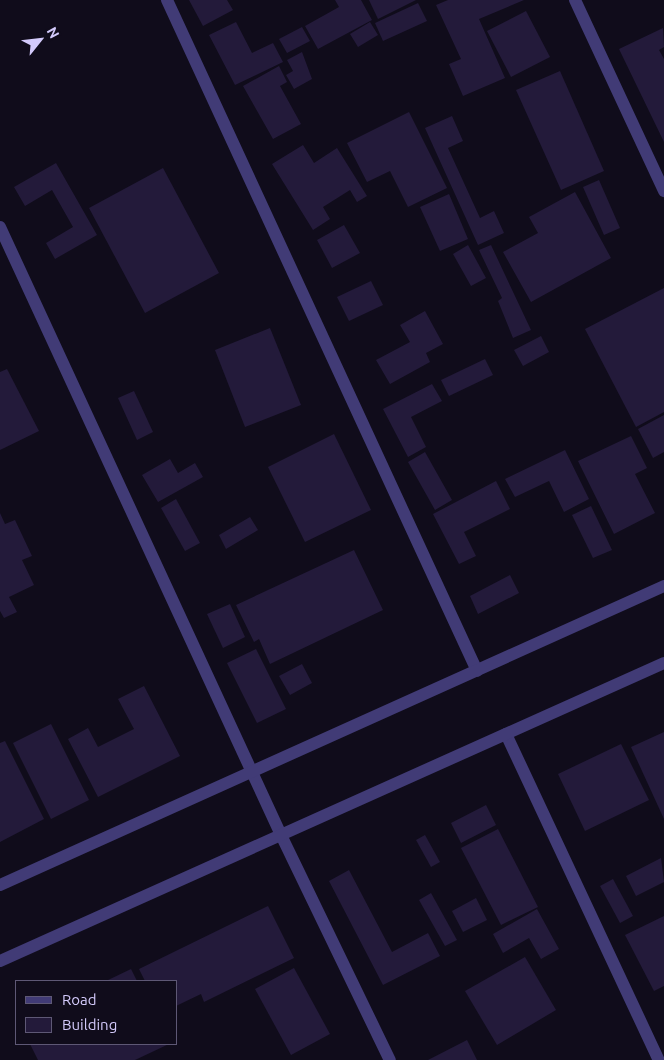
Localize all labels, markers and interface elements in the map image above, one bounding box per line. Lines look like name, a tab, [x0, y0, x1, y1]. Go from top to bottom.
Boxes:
north arrow	[15, 15, 65, 65]
text: N	[44, 24, 63, 41]
legend	[15, 980, 178, 1045]
text: Road	[62, 991, 97, 1008]
text: Building	[62, 1016, 117, 1033]

